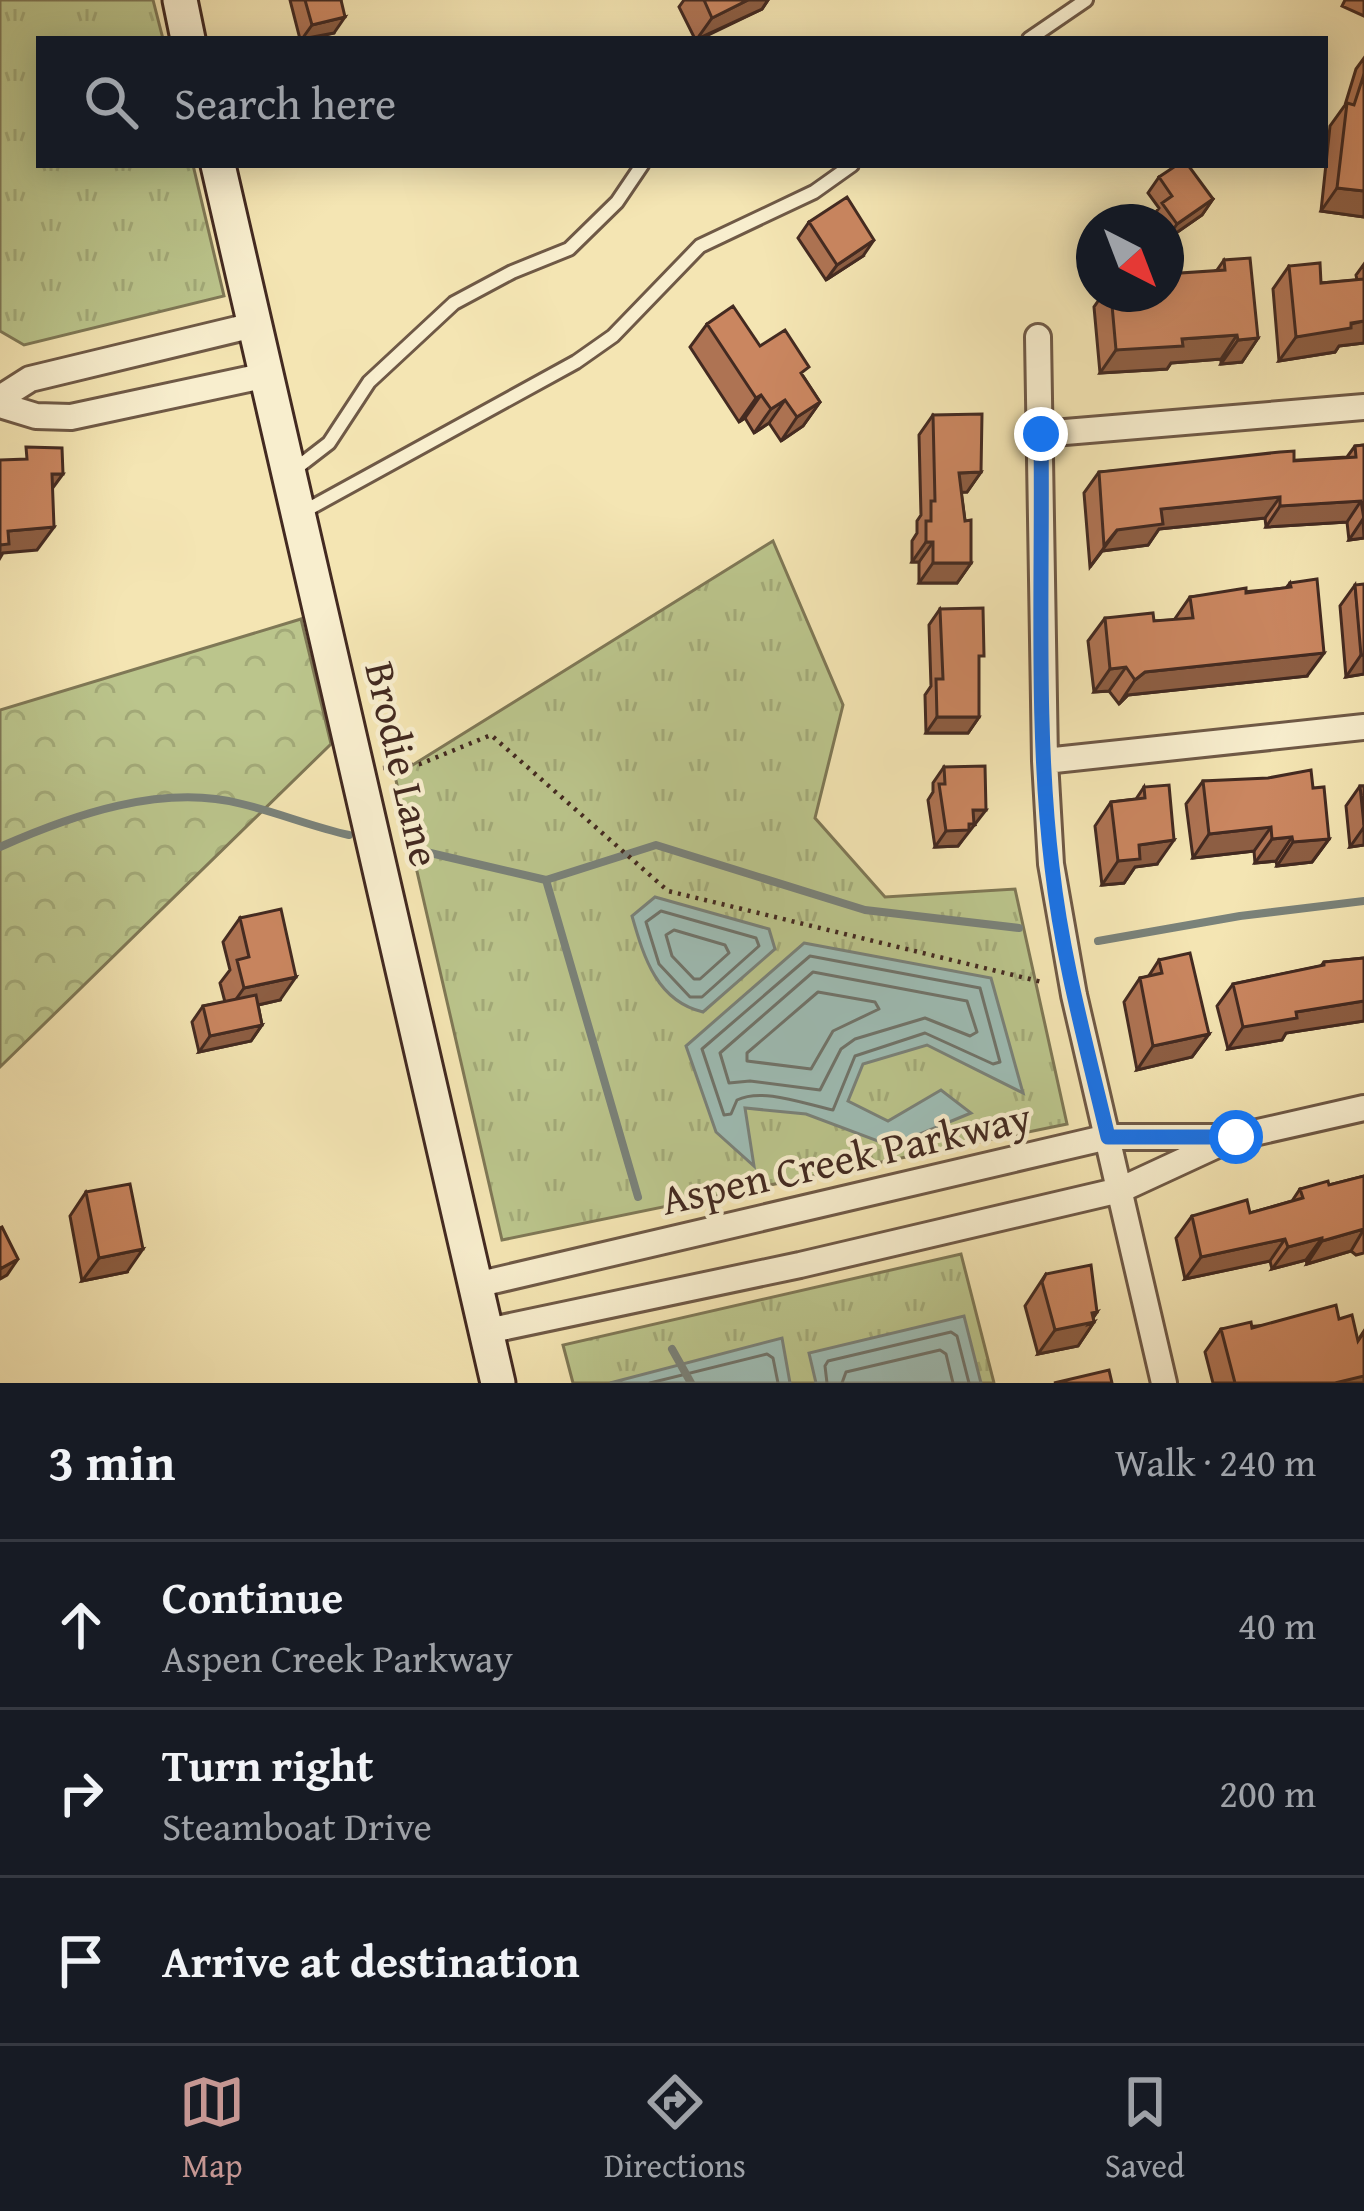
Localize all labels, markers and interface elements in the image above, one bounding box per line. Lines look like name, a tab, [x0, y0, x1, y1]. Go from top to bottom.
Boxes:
search box	[36, 36, 1328, 168]
icon: search	[78, 69, 144, 135]
text: Search here	[174, 70, 396, 135]
north arrow	[1076, 204, 1184, 312]
route end	[1014, 407, 1068, 461]
street label: Brodie Lane	[350, 655, 457, 872]
street label: Aspen Creek Parkway	[655, 1085, 1037, 1230]
route start	[1209, 1110, 1263, 1164]
text: 3 min	[48, 1424, 175, 1499]
text: Walk · 240 m	[1115, 1433, 1316, 1490]
text: Continue	[162, 1564, 343, 1629]
icon: ahead	[48, 1592, 114, 1658]
text: 40 m	[1238, 1596, 1316, 1653]
text: Aspen Creek Parkway	[162, 1629, 513, 1686]
text: Turn right	[162, 1732, 374, 1797]
icon: right	[48, 1760, 114, 1826]
text: 200 m	[1219, 1764, 1316, 1821]
text: Steamboat Drive	[162, 1797, 432, 1854]
icon: arrive	[48, 1928, 114, 1994]
text: Arrive at destination	[162, 1928, 580, 1993]
tab: Map	[179, 2069, 245, 2189]
tab: Directions	[604, 2069, 746, 2189]
tab: Saved	[1105, 2069, 1185, 2189]

